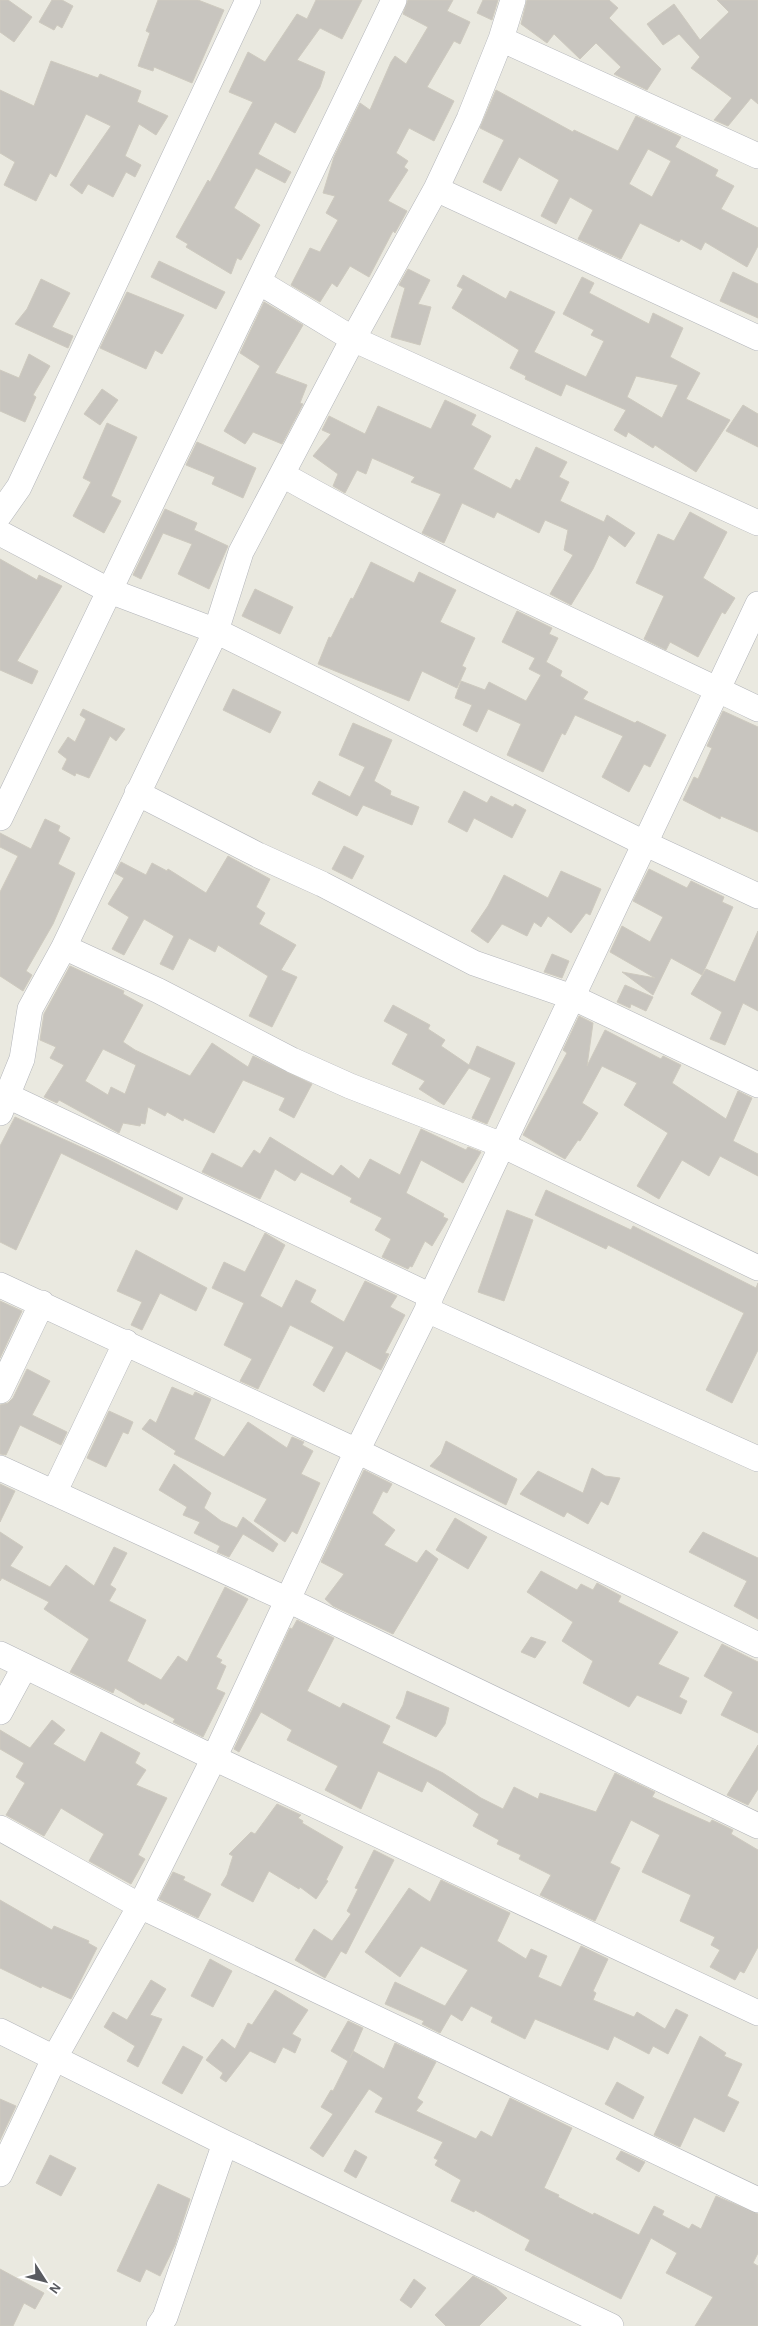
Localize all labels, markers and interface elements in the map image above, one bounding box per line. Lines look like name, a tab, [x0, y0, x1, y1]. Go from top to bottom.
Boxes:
north arrow	[20, 2256, 70, 2306]
text: N	[46, 2280, 63, 2296]

